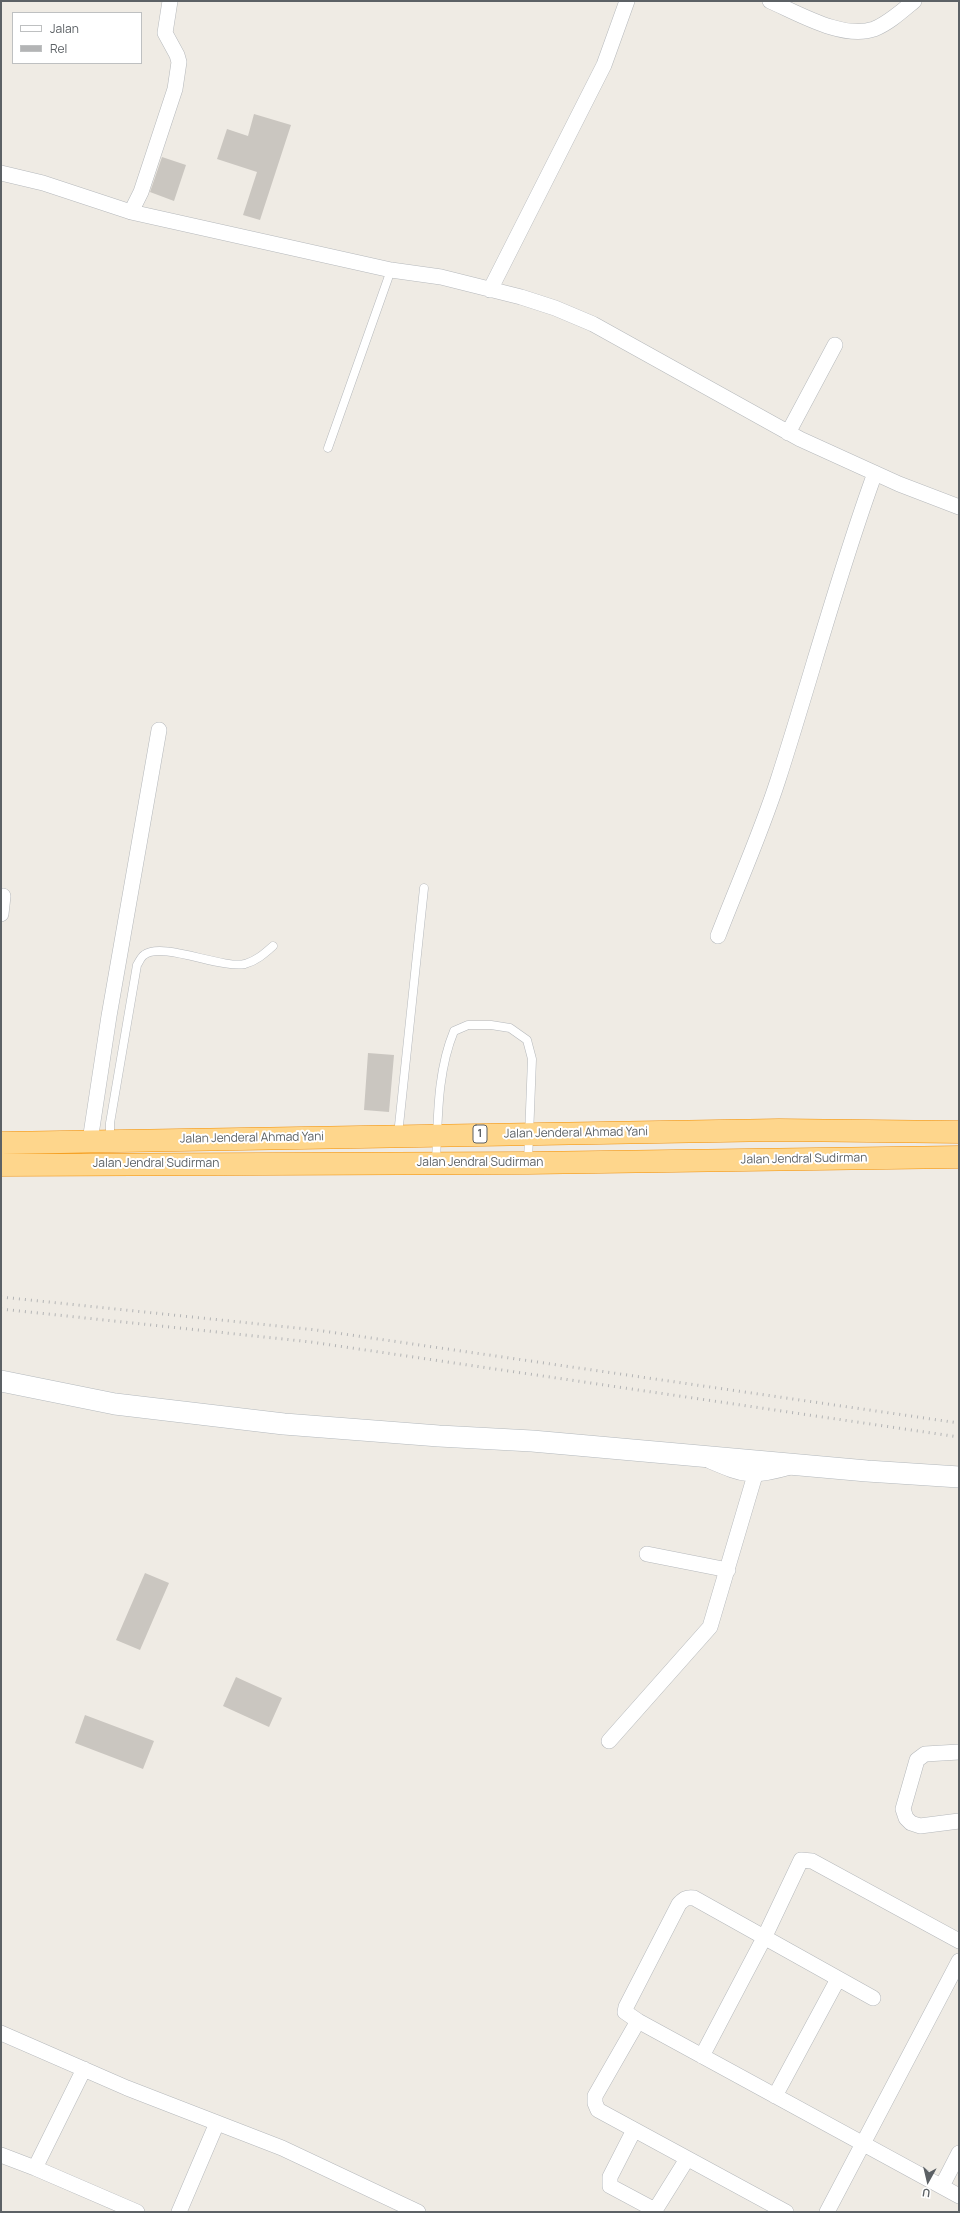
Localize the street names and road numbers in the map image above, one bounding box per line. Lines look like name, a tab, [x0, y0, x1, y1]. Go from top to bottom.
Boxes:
road number: 1	[473, 1125, 487, 1143]
street label: Jalan Jenderal Ahmad Yani	[504, 1125, 648, 1141]
street label: Jalan Jenderal Ahmad Yani	[180, 1130, 324, 1146]
street label: Jalan Jendral Sudirman	[741, 1151, 867, 1167]
street label: Jalan Jendral Sudirman	[417, 1156, 543, 1170]
street label: Jalan Jendral Sudirman	[93, 1157, 219, 1171]

